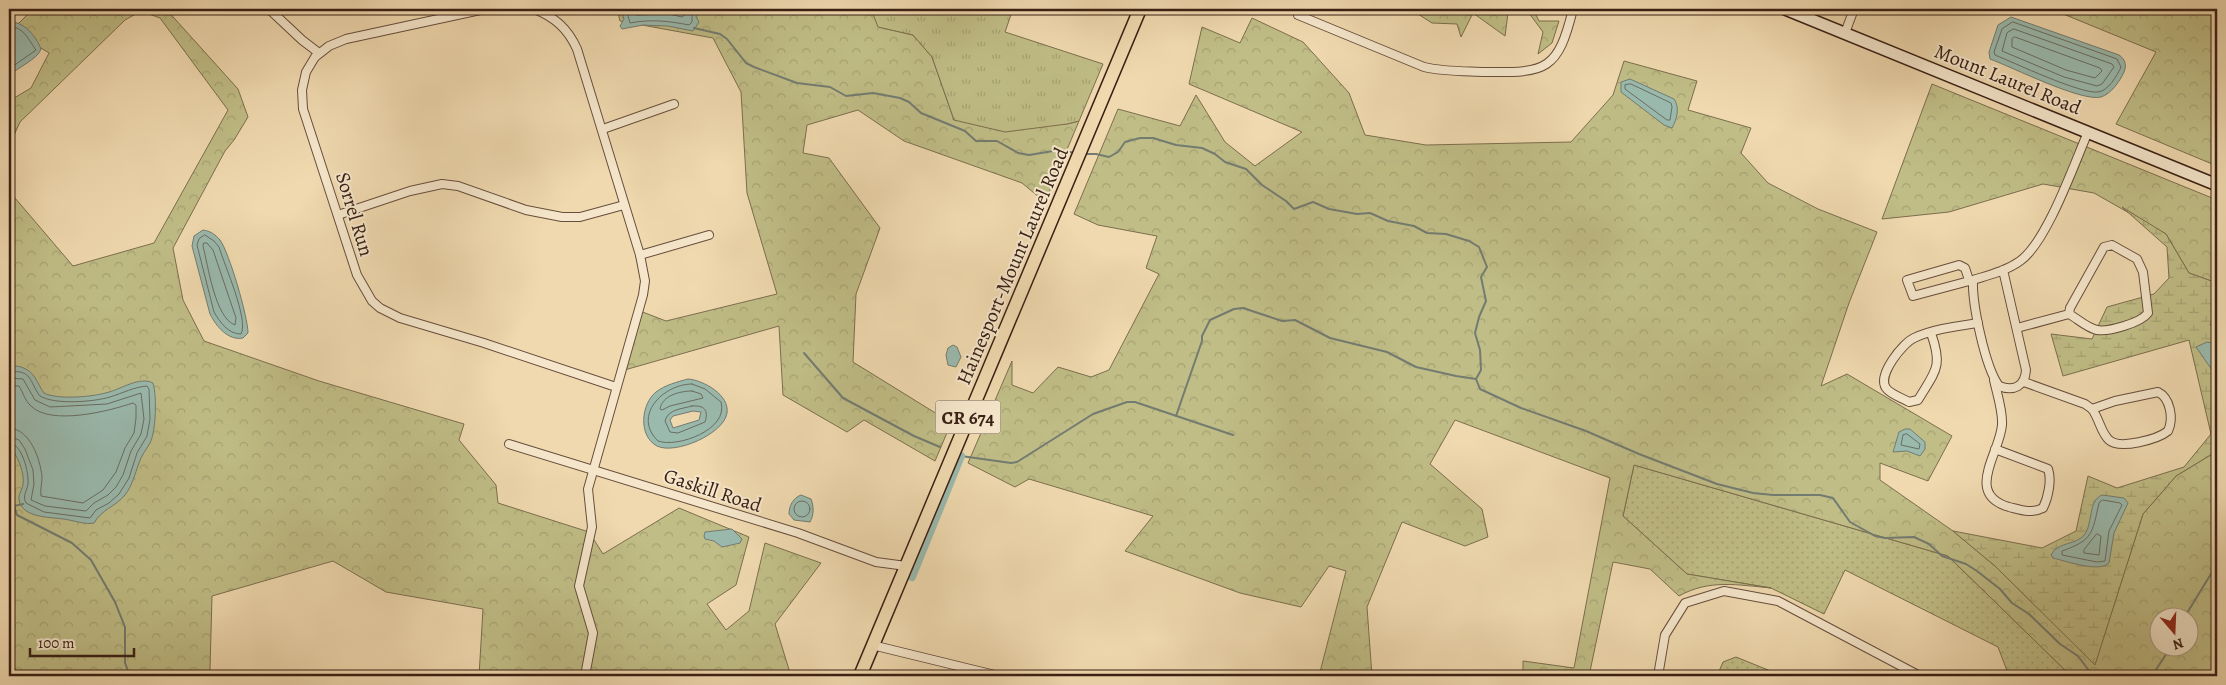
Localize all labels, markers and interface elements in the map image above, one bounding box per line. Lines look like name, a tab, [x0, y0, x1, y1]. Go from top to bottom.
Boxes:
street label: Mount Laurel Road	[1930, 38, 2085, 121]
street label: Hainesport-Mount Laurel Road	[950, 143, 1075, 389]
street label: Sorrel Run	[329, 169, 380, 259]
road number: CR 674	[936, 401, 1000, 434]
street label: Gaskill Road	[660, 462, 765, 519]
north arrow	[2148, 608, 2198, 658]
scale bar	[30, 625, 134, 657]
text: 100 m	[38, 633, 75, 653]
text: N	[2170, 633, 2186, 654]

